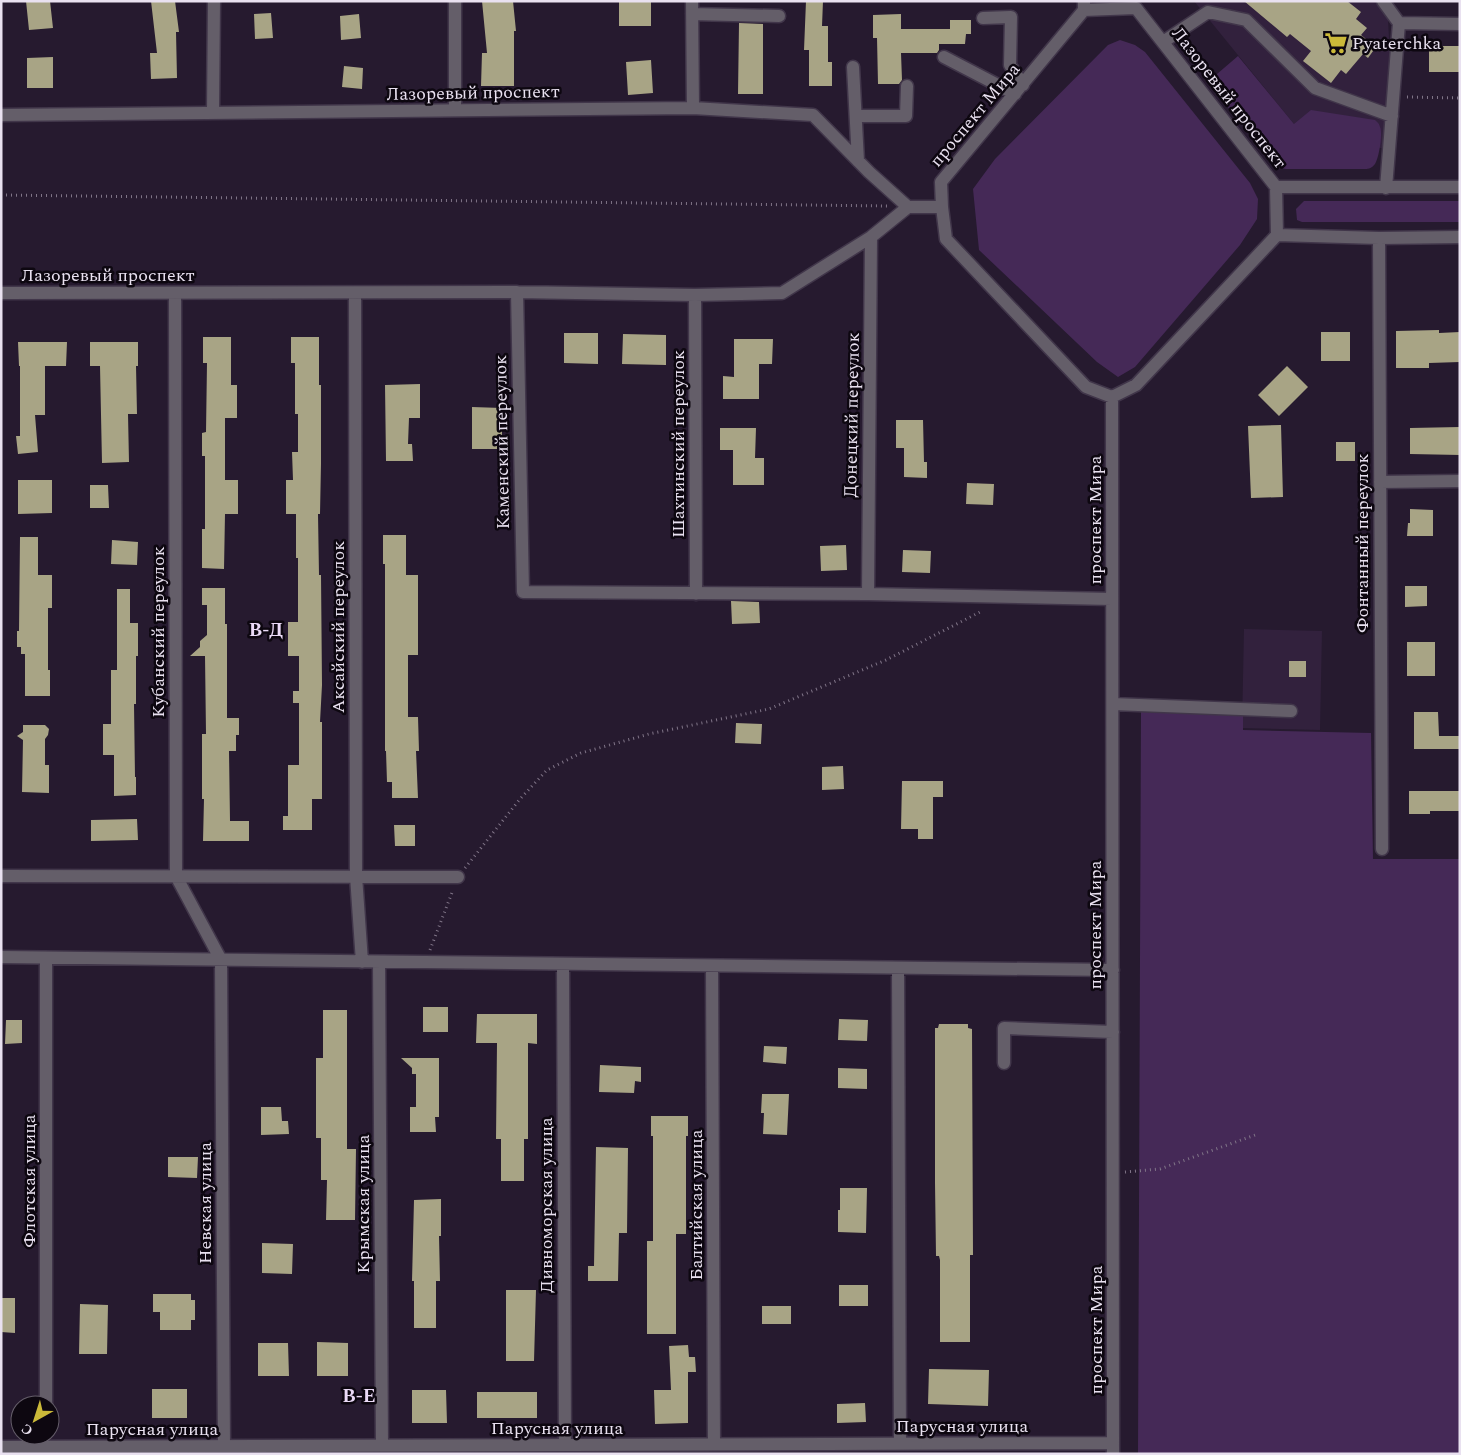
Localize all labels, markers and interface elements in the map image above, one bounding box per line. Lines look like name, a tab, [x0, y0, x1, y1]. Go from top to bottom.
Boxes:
street label: Лазоревый проспект	[1165, 21, 1293, 175]
supermarket icon: Pyaterchka	[1323, 30, 1349, 56]
place label: Pyaterchka	[1352, 30, 1441, 57]
street label: проспект Мира	[923, 57, 1027, 173]
street label: Лазоревый проспект	[386, 78, 560, 108]
street label: Лазоревый проспект	[21, 262, 195, 289]
street label: Донецкий переулок	[837, 332, 867, 498]
street label: Шахтинский переулок	[665, 350, 692, 538]
street label: Каменский переулок	[487, 355, 517, 529]
street label: Фонтанный переулок	[1349, 453, 1376, 633]
street label: проспект Мира	[1082, 455, 1109, 584]
street label: Аксайский переулок	[325, 541, 352, 713]
street label: Кубанский переулок	[145, 546, 172, 718]
district label: В-Д	[249, 616, 283, 645]
street label: проспект Мира	[1082, 860, 1109, 989]
street label: Флотская улица	[16, 1114, 43, 1248]
street label: Дивноморская улица	[533, 1117, 560, 1293]
street label: Балтийская улица	[683, 1129, 710, 1281]
street label: Крымская улица	[350, 1134, 377, 1273]
street label: Невская улица	[192, 1142, 219, 1264]
street label: проспект Мира	[1083, 1265, 1110, 1394]
district label: В-Е	[342, 1382, 376, 1411]
north arrow	[10, 1395, 60, 1445]
street label: Парусная улица	[896, 1413, 1028, 1440]
street label: Парусная улица	[491, 1415, 623, 1442]
street label: Парусная улица	[86, 1416, 218, 1443]
text: С	[17, 1418, 38, 1441]

